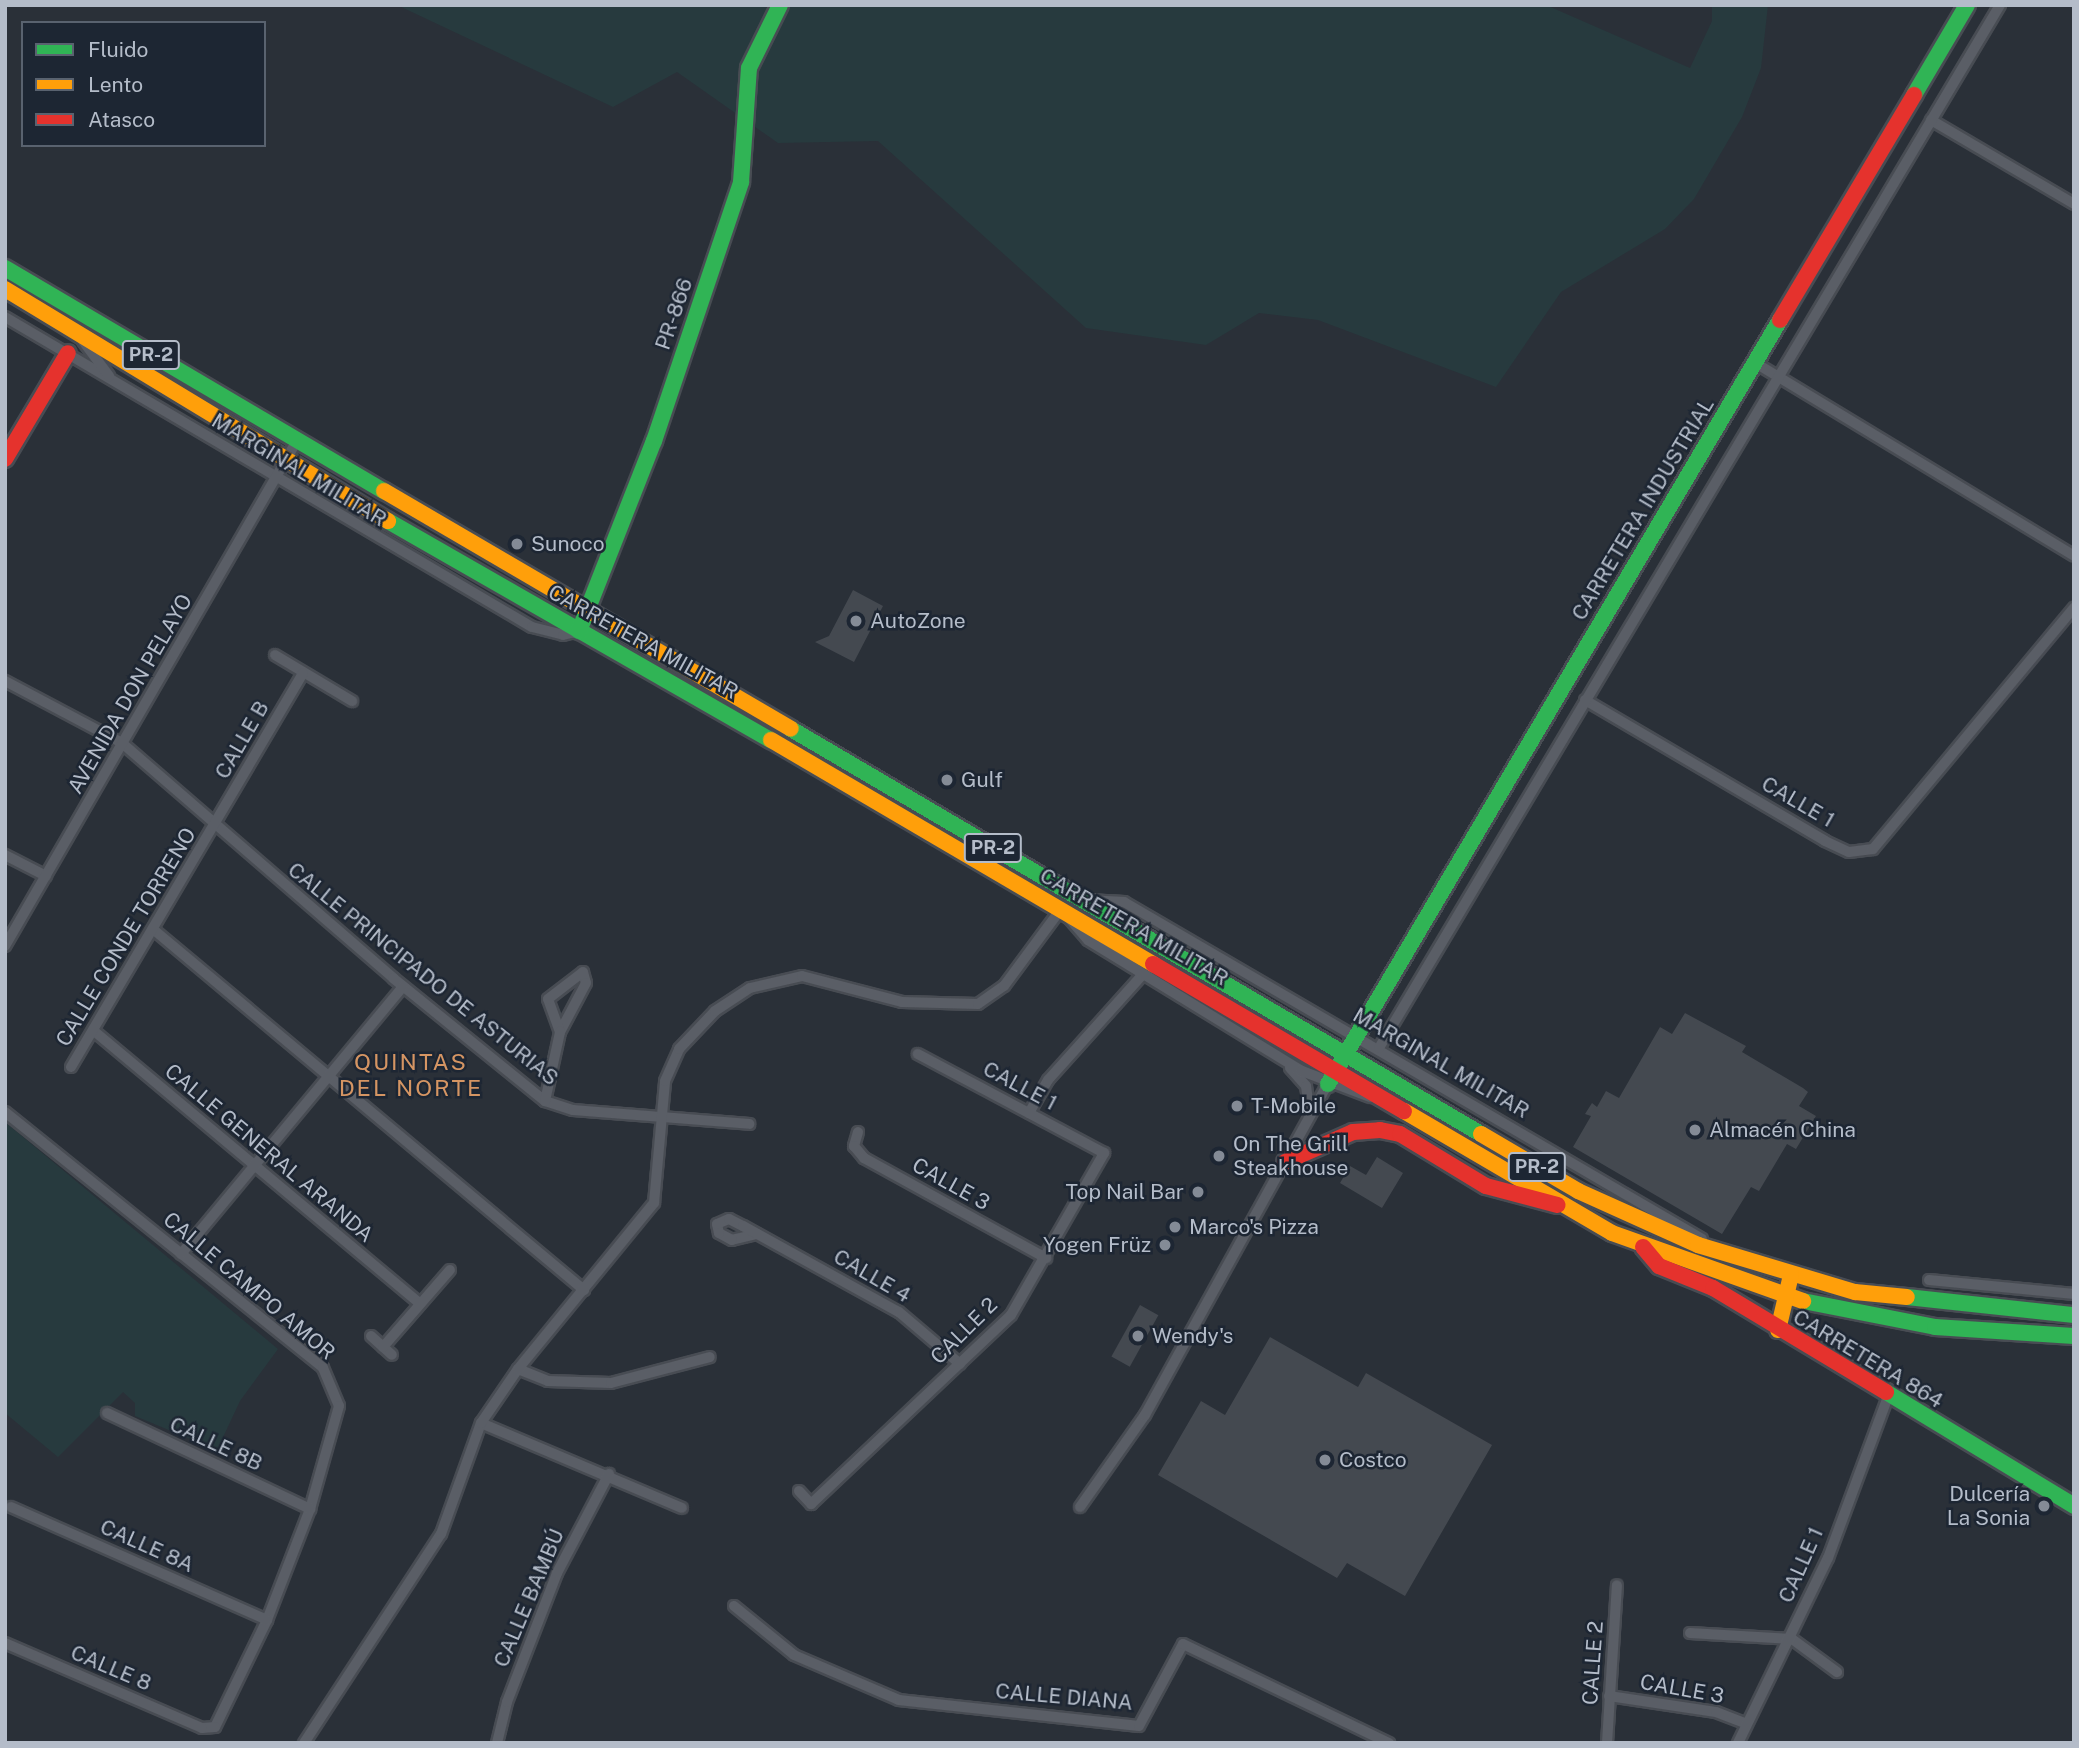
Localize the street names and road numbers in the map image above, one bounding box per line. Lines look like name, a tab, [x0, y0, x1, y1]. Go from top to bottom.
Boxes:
street label: PR-866	[650, 275, 698, 353]
road number: PR-2	[121, 340, 181, 370]
street label: CARRETERA INDUSTRIAL	[1566, 393, 1720, 625]
street label: MARGINAL MILITAR	[207, 408, 391, 532]
street label: CARRETERA MILITAR	[544, 579, 742, 705]
street label: AVENIDA DON PELAYO	[62, 590, 198, 798]
street label: CALLE B	[210, 697, 274, 783]
street label: CALLE 1	[1757, 771, 1839, 833]
street label: CALLE CONDE TORRENO	[51, 823, 201, 1051]
road number: PR-2	[963, 832, 1023, 863]
street label: CALLE PRINCIPADO DE ASTURIAS	[283, 857, 563, 1091]
street label: CARRETERA MILITAR	[1035, 863, 1233, 991]
street label: MARGINAL MILITAR	[1348, 1002, 1534, 1124]
street label: CALLE 1	[979, 1056, 1061, 1116]
street label: CALLE GENERAL ARANDA	[160, 1058, 378, 1248]
street label: CALLE 3	[908, 1152, 994, 1216]
road number: PR-2	[1507, 1152, 1567, 1182]
street label: CALLE CAMPO AMOR	[158, 1207, 340, 1365]
street label: CALLE 4	[829, 1244, 915, 1308]
street label: CALLE 2	[925, 1292, 1003, 1370]
street label: CARRETERA 864	[1788, 1304, 1948, 1414]
street label: CALLE 8B	[166, 1412, 266, 1476]
street label: CALLE 8A	[96, 1514, 198, 1578]
street label: CALLE 1	[1773, 1523, 1829, 1607]
street label: CALLE BAMBÚ	[489, 1525, 569, 1671]
street label: CALLE 2	[1578, 1620, 1608, 1706]
street label: CALLE 8	[67, 1640, 155, 1696]
street label: CALLE 3	[1638, 1669, 1726, 1709]
street label: CALLE DIANA	[994, 1678, 1134, 1716]

